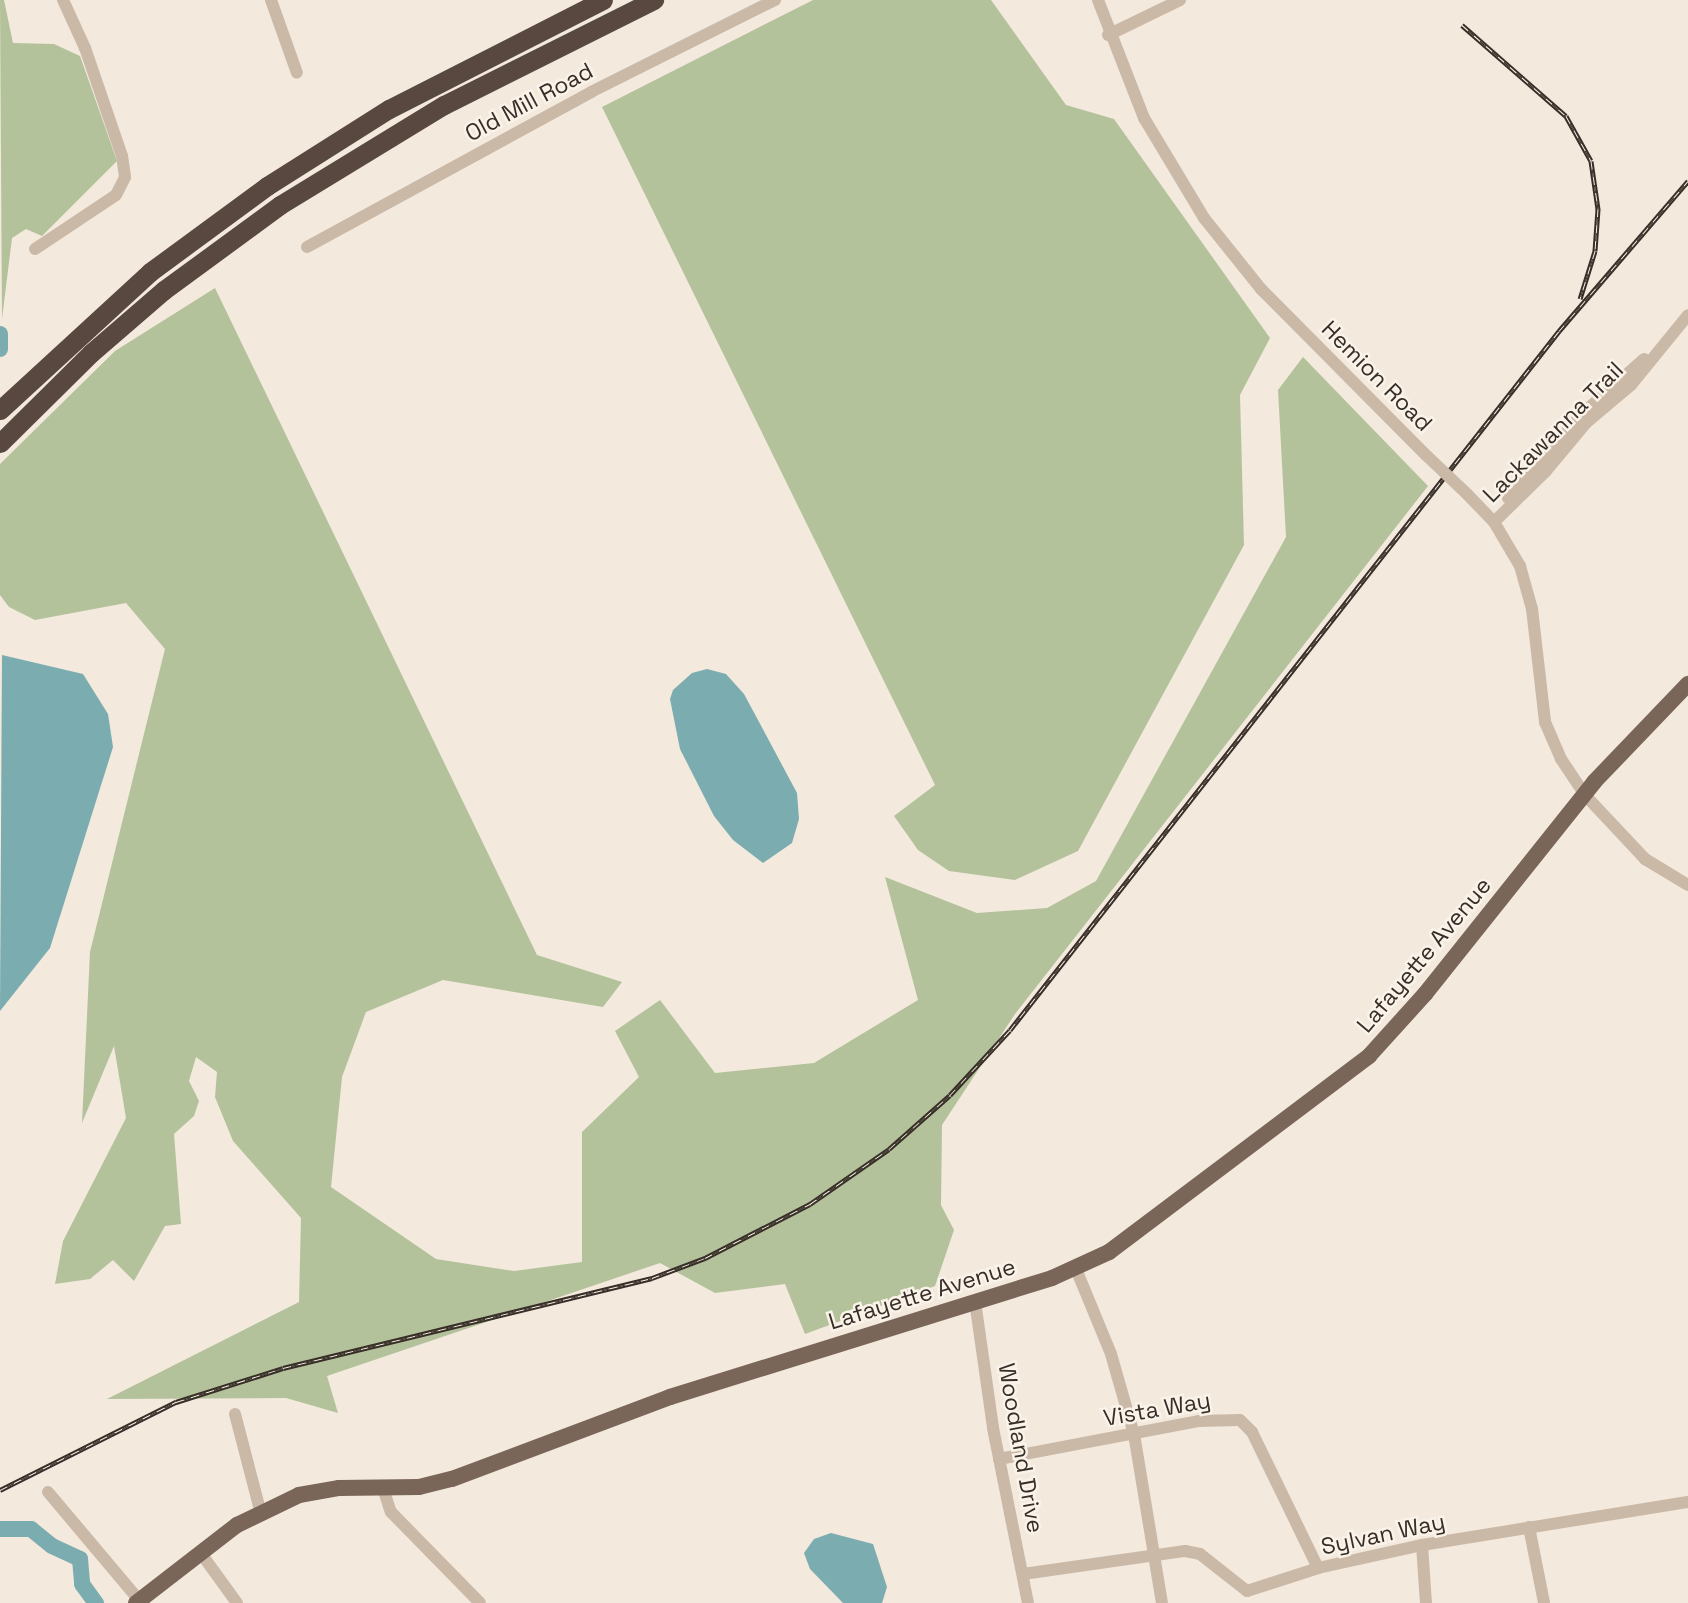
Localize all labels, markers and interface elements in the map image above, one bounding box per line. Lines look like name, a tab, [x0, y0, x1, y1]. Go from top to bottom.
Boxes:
street label: Old Mill Road	[460, 57, 598, 147]
street label: Hemion Road	[1316, 315, 1438, 437]
street label: Lackawanna Trail	[1477, 356, 1629, 508]
street label: Lafayette Avenue	[1351, 872, 1497, 1038]
street label: Lafayette Avenue	[825, 1252, 1019, 1336]
street label: Woodland Drive	[992, 1361, 1050, 1535]
street label: Vista Way	[1101, 1386, 1213, 1432]
street label: Sylvan Way	[1319, 1507, 1447, 1561]

